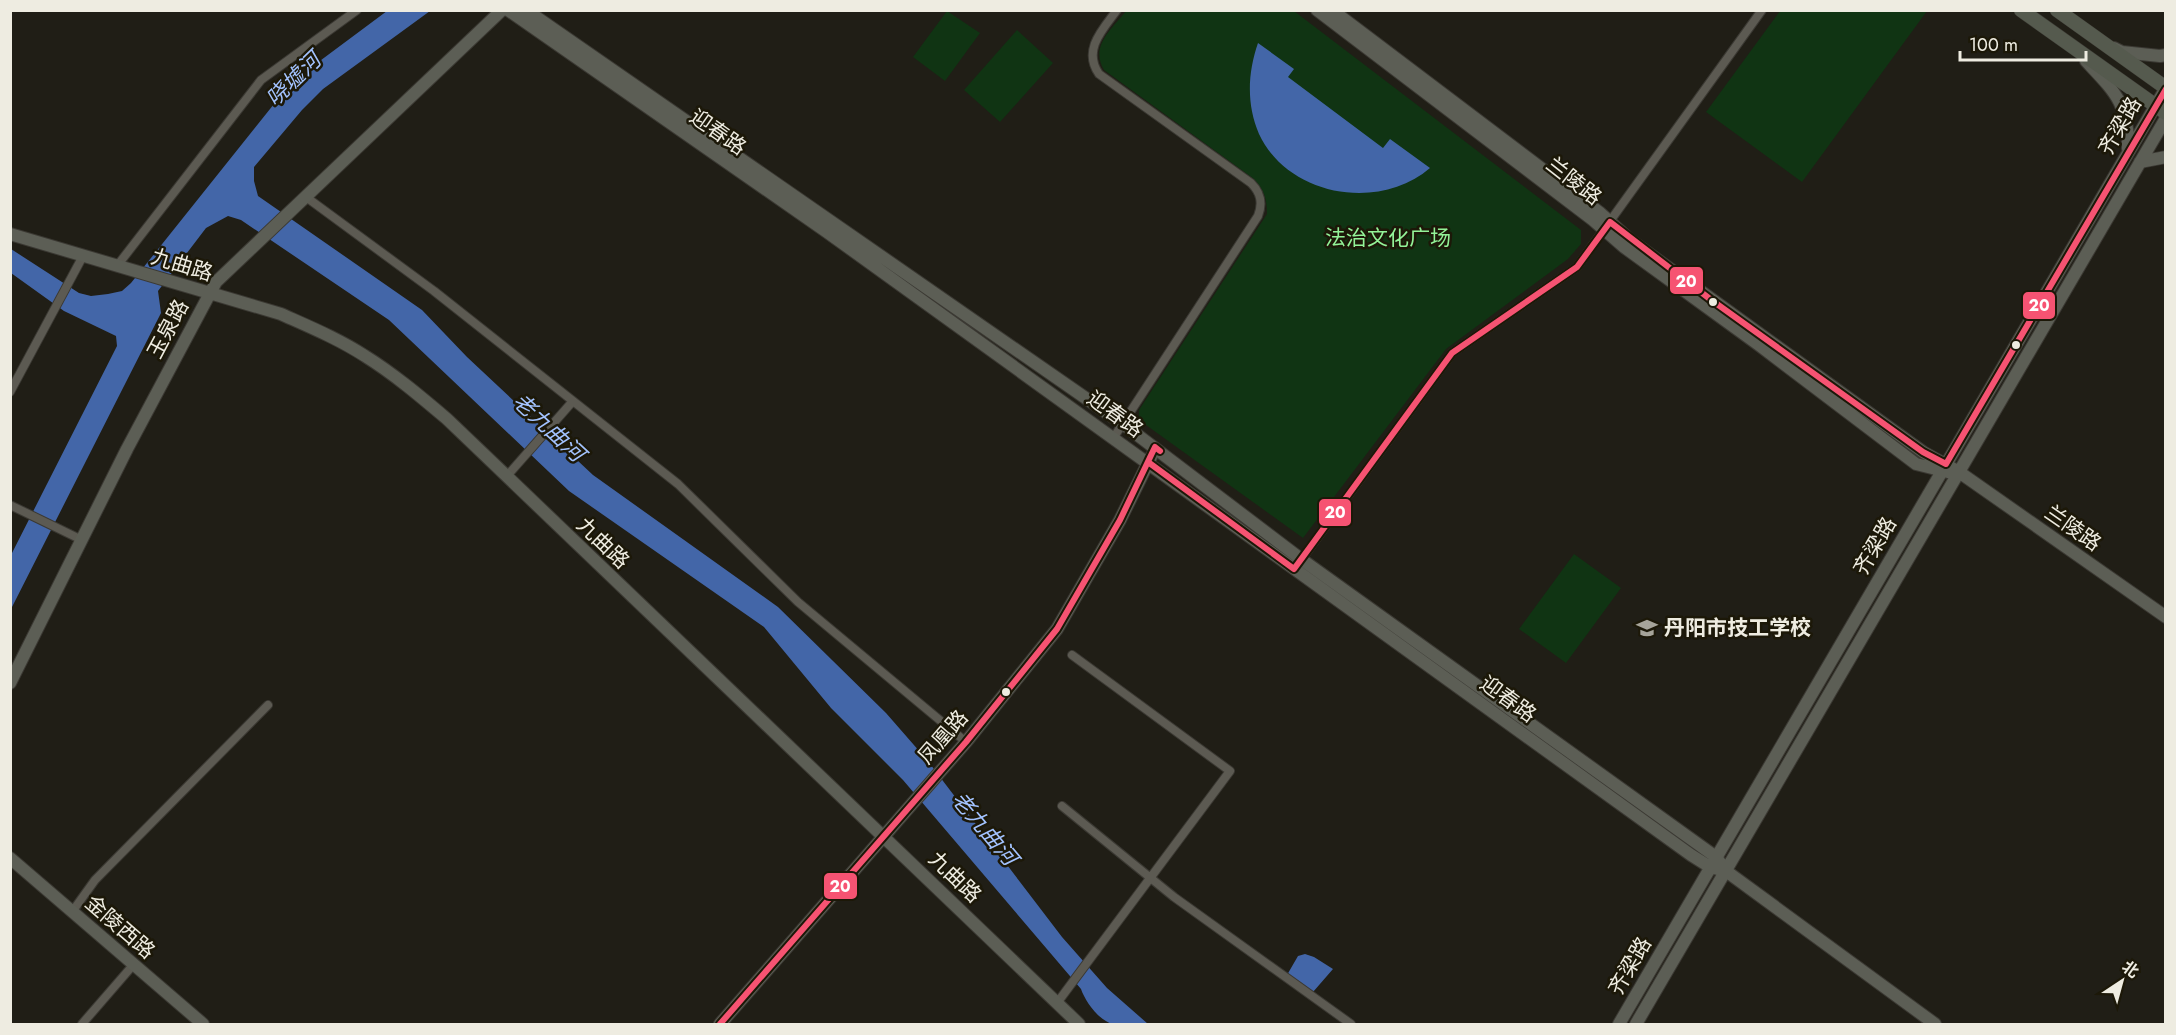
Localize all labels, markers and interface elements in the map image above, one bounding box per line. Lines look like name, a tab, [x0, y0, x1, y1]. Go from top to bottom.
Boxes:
scale bar	[1960, 24, 2086, 62]
text: 100 m	[1969, 32, 2018, 58]
water label: 哓墟河	[258, 42, 331, 113]
street label: 齐梁路	[2091, 91, 2149, 161]
street label: 迎春路	[684, 102, 752, 162]
street label: 兰陵路	[1540, 150, 1608, 212]
park label: 法治文化广场	[1325, 223, 1451, 253]
street label: 九曲路	[147, 241, 217, 289]
line badge: 20	[1669, 266, 1704, 295]
text: 20	[1675, 270, 1697, 293]
line badge: 20	[2022, 291, 2056, 320]
street label: 玉泉路	[140, 294, 196, 364]
text: 20	[2028, 294, 2050, 317]
unlabelled marker	[1707, 296, 1719, 308]
unlabelled marker	[2010, 339, 2022, 351]
street label: 迎春路	[1081, 383, 1149, 445]
water label: 老九曲河	[506, 385, 595, 471]
line badge: 20	[1318, 498, 1352, 527]
street label: 兰陵路	[2039, 498, 2107, 558]
text: 20	[1324, 501, 1346, 524]
street label: 九曲路	[570, 510, 636, 576]
street label: 齐梁路	[1846, 511, 1904, 581]
place label: 丹阳市技工学校	[1664, 613, 1811, 643]
school or university icon: 丹阳市技工学校	[1635, 616, 1659, 640]
street label: 迎春路	[1474, 668, 1542, 730]
unlabelled marker	[1000, 686, 1012, 698]
street label: 凤凰路	[911, 703, 975, 771]
water label: 老九曲河	[944, 784, 1028, 875]
street label: 九曲路	[922, 844, 988, 910]
line badge: 20	[823, 872, 858, 900]
text: 20	[829, 875, 851, 898]
street label: 金陵西路	[78, 888, 162, 966]
street label: 齐梁路	[1601, 931, 1659, 1001]
north arrow	[2092, 951, 2152, 1011]
text: 北	[2117, 955, 2144, 983]

